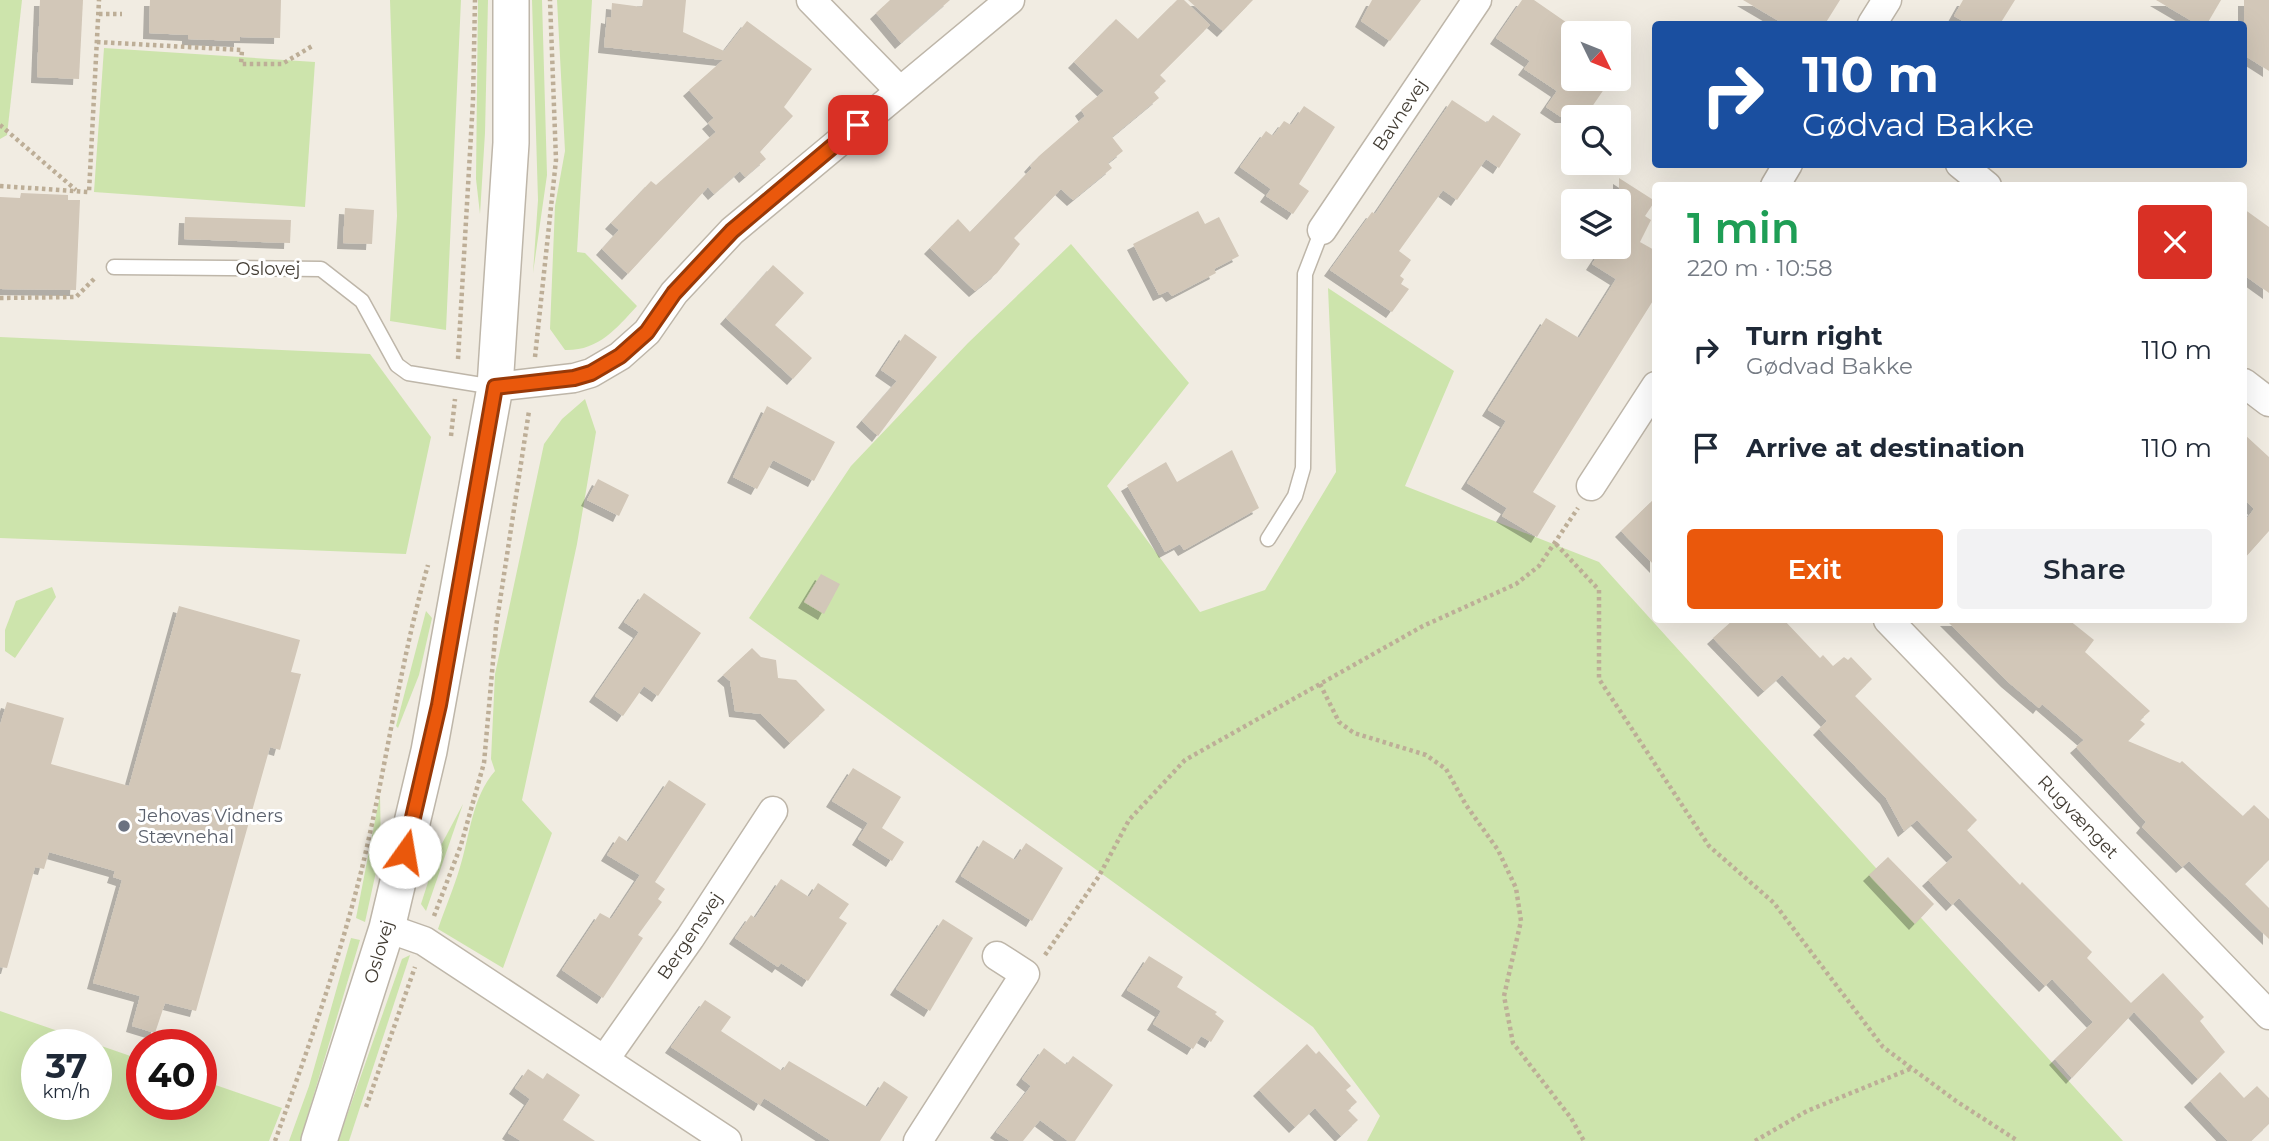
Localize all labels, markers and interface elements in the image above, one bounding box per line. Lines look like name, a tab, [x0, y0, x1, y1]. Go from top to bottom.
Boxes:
north arrow	[1561, 21, 1631, 91]
map controls	[1561, 21, 1631, 259]
text: 110 m	[1802, 45, 1939, 104]
icon: right	[1687, 49, 1778, 140]
street label: Bavnevej	[1368, 75, 1432, 155]
pin	[828, 95, 888, 155]
button: search	[1561, 105, 1631, 175]
text: Gødvad Bakke	[1802, 105, 2034, 144]
icon: arrive	[839, 106, 877, 144]
button: layers	[1561, 189, 1631, 259]
text: 1 min	[1687, 202, 1800, 254]
button: close	[2138, 205, 2212, 279]
text: 220 m · 10:58	[1687, 254, 1833, 282]
street label: Oslovej	[236, 258, 300, 280]
text: Turn right	[1746, 320, 1882, 352]
icon: right	[1687, 331, 1725, 369]
text: 110 m	[2142, 334, 2212, 366]
text: Gødvad Bakke	[1746, 352, 1913, 380]
icon: arrive	[1687, 429, 1725, 467]
text: Arrive at destination	[1746, 432, 2025, 464]
text: 110 m	[2142, 432, 2212, 464]
button: Exit	[1687, 529, 1943, 609]
button: Share	[1957, 529, 2212, 609]
street label: Rugvænget	[2033, 771, 2123, 863]
place label: Jehovas Vidners Stævnehal	[137, 805, 283, 848]
position arrow	[368, 815, 442, 889]
marker: Jehovas Vidners Stævnehal	[116, 818, 132, 834]
street label: Bergensvej	[653, 888, 727, 984]
street label: Oslovej	[359, 918, 399, 986]
speed limit sign: 40	[126, 1029, 217, 1120]
text: 37	[45, 1044, 88, 1087]
text: km/h	[42, 1081, 91, 1103]

